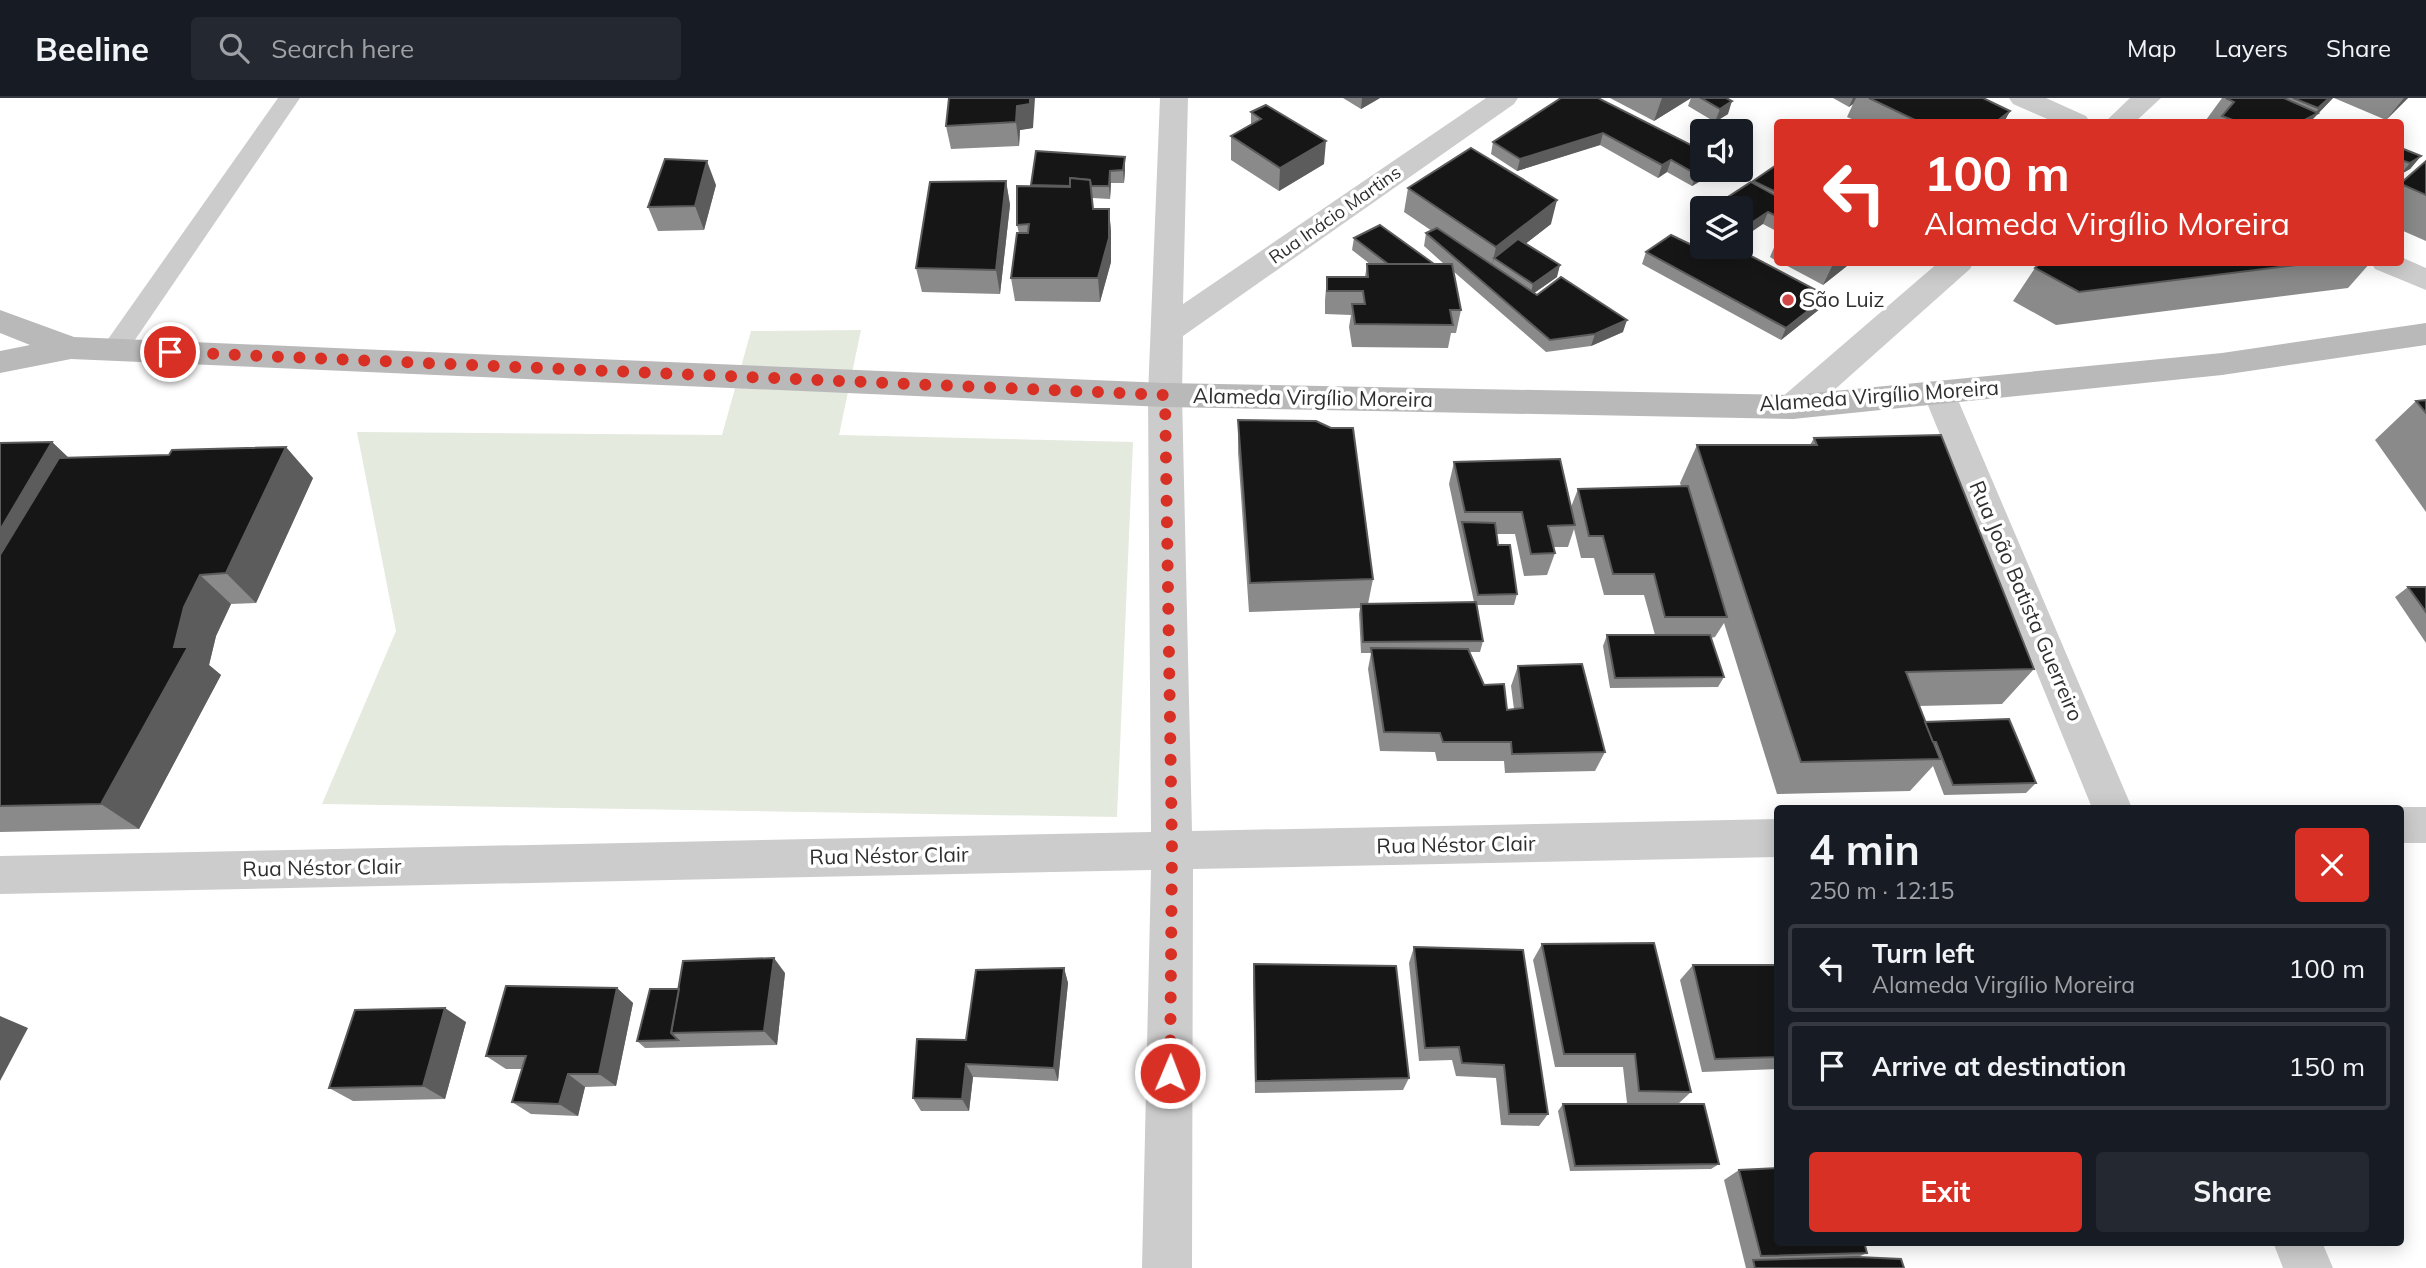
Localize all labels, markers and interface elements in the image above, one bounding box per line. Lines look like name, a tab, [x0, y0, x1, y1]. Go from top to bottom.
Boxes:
search box	[191, 17, 681, 80]
text: Beeline	[35, 28, 149, 69]
icon: search	[215, 29, 253, 67]
text: Search here	[271, 32, 414, 65]
text: Map	[2127, 33, 2176, 63]
text: Layers	[2214, 33, 2288, 63]
text: Share	[2326, 33, 2391, 63]
map controls	[1690, 119, 1753, 259]
button: sound	[1690, 119, 1753, 182]
text: 100 m	[1924, 142, 2070, 203]
icon: left	[1809, 147, 1900, 238]
street label: Rua Inácio Martins	[1264, 160, 1405, 269]
button: layers	[1690, 196, 1753, 259]
text: Alameda Virgílio Moreira	[1924, 203, 2290, 243]
place label: São Luiz	[1802, 286, 1884, 312]
marker: São Luiz	[1780, 292, 1796, 308]
pin	[140, 322, 200, 382]
icon: arrive	[151, 333, 189, 371]
street label: Alameda Virgílio Moreira	[1758, 374, 2000, 416]
street label: Alameda Virgílio Moreira	[1193, 382, 1433, 412]
street label: Rua João Batista Guerreiro	[1964, 477, 2089, 725]
text: 4 min	[1809, 823, 1920, 876]
button: close	[2295, 828, 2369, 902]
street label: Rua Néstor Clair	[1376, 830, 1536, 858]
street label: Rua Néstor Clair	[809, 841, 969, 869]
street label: Rua Néstor Clair	[242, 853, 402, 881]
text: 250 m · 12:15	[1809, 876, 1954, 905]
text: Turn left	[1872, 937, 1974, 970]
icon: left	[1813, 949, 1851, 987]
text: 100 m	[2289, 952, 2365, 985]
text: Alameda Virgílio Moreira	[1872, 970, 2135, 999]
position arrow	[1133, 1036, 1207, 1110]
icon: arrive	[1813, 1047, 1851, 1085]
text: Arrive at destination	[1872, 1050, 2127, 1083]
text: 150 m	[2289, 1050, 2365, 1083]
button: Exit	[1809, 1152, 2082, 1232]
button: Share	[2096, 1152, 2369, 1232]

